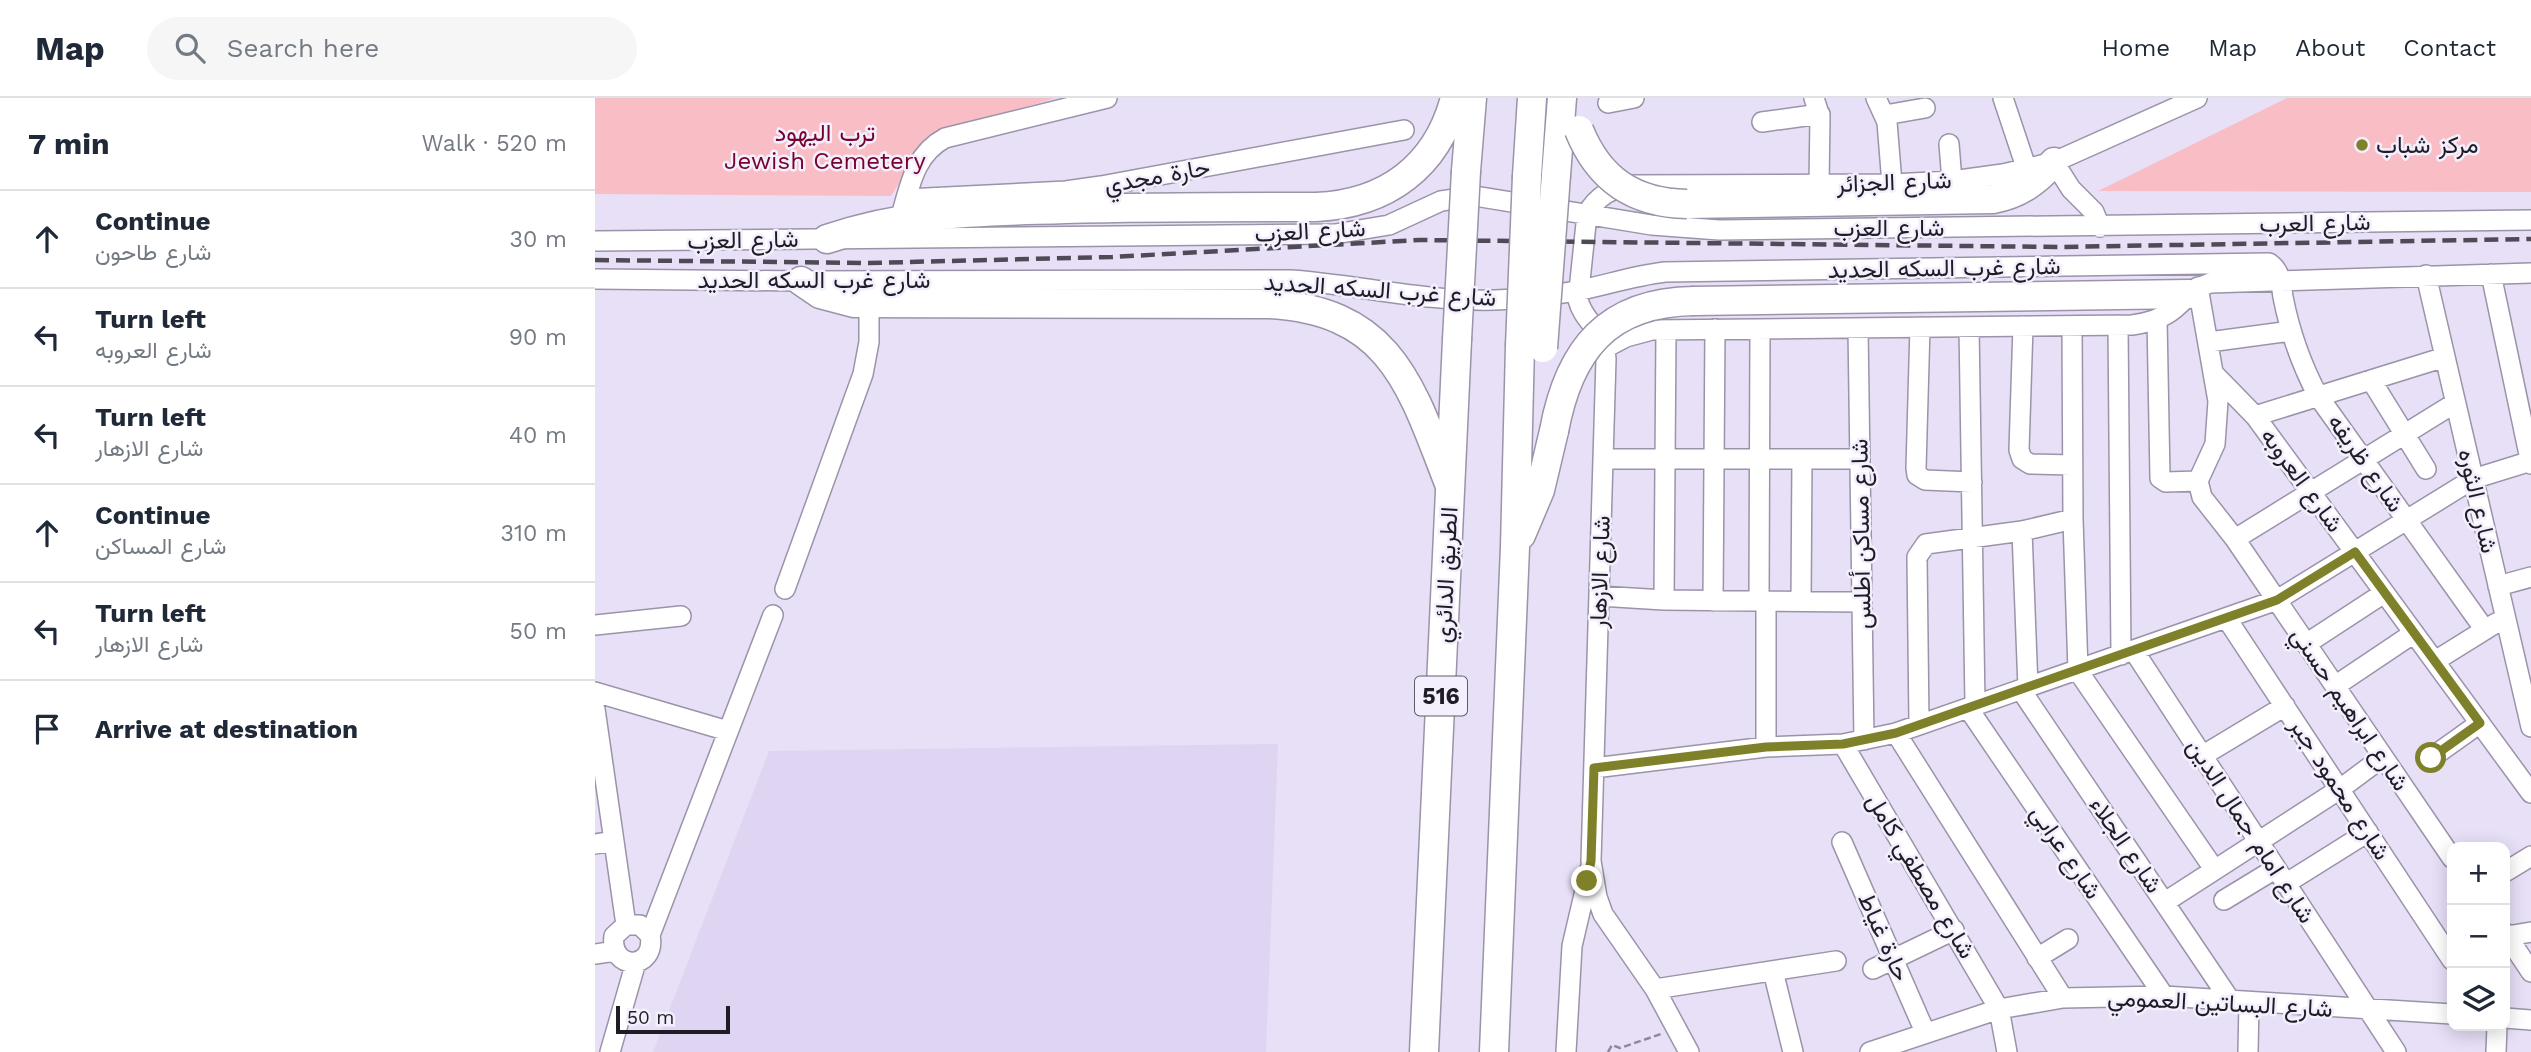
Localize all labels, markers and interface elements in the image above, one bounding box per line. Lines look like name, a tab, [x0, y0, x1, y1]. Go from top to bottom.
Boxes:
search box	[147, 17, 637, 80]
text: Map	[35, 29, 105, 68]
icon: search	[171, 29, 209, 67]
text: Search here	[227, 33, 379, 63]
text: Home	[2102, 34, 2170, 62]
text: Map	[2208, 34, 2257, 62]
text: About	[2295, 34, 2365, 62]
text: Contact	[2403, 34, 2496, 62]
park label: ترب اليهود Jewish Cemetery	[724, 119, 927, 175]
text: 7 min	[28, 126, 110, 161]
text: Walk · 520 m	[421, 130, 567, 157]
place label: مركز شباب	[2376, 131, 2478, 160]
marker: مركز شباب	[2354, 137, 2370, 153]
street label: حارة مجدي	[1102, 153, 1213, 204]
street label: شارع الجزائر	[1835, 166, 1952, 200]
text: Continue	[95, 206, 211, 236]
street label: شارع العرب	[2259, 208, 2371, 240]
street label: شارع العزب	[1254, 214, 1366, 250]
street label: شارع العزب	[1833, 214, 1945, 244]
icon: ahead	[28, 220, 66, 258]
street label: شارع العزب	[687, 225, 799, 257]
text: 30 m	[510, 226, 567, 253]
text: شارع طاحون	[95, 239, 211, 266]
street label: شارع غرب السكه الحديد	[1827, 252, 2061, 286]
street label: شارع غرب السكه الحديد	[697, 266, 931, 296]
street label: شارع غرب السكه الحديد	[1263, 268, 1497, 314]
text: Turn left	[95, 304, 206, 334]
icon: left	[28, 318, 66, 356]
text: 90 m	[509, 324, 567, 351]
text: شارع العروبه	[95, 337, 212, 364]
text: Turn left	[95, 402, 206, 432]
street label: شارع ظريفه	[2320, 409, 2410, 519]
icon: left	[28, 416, 66, 454]
text: 40 m	[509, 422, 567, 449]
street label: شارع العروبه	[2253, 423, 2349, 539]
text: شارع الازهار	[95, 435, 203, 462]
street label: شارع مساكن أطلس	[1845, 439, 1879, 629]
street label: شارع الثوره	[2451, 446, 2504, 556]
text: Continue	[95, 500, 211, 530]
street label: الطريق الدائري	[1428, 506, 1469, 644]
icon: ahead	[28, 514, 66, 552]
street label: شارع الازهار	[1584, 515, 1618, 630]
text: 310 m	[501, 520, 567, 547]
text: شارع المساكن	[95, 533, 226, 560]
text: Turn left	[95, 598, 206, 628]
icon: left	[28, 612, 66, 650]
text: 50 m	[510, 618, 567, 645]
street label: شارع ابراهيم حسني	[2281, 622, 2415, 799]
text: شارع الازهار	[95, 631, 203, 658]
road number: 516	[1415, 676, 1467, 716]
icon: arrive	[28, 710, 66, 748]
street label: شارع محمود جبر	[2282, 712, 2396, 866]
text: Arrive at destination	[95, 714, 358, 744]
street label: شارع امام جمال الدين	[2179, 734, 2321, 929]
route start	[2415, 742, 2446, 773]
street label: شارع مصطفي كامل	[1856, 788, 1981, 966]
street label: شارع الجلاء	[2082, 792, 2168, 899]
street label: شارع عرابي	[2020, 800, 2108, 907]
map controls	[2447, 842, 2510, 1031]
button: +	[2447, 842, 2510, 905]
route end	[1571, 865, 1602, 896]
street label: حارة غياط	[1851, 889, 1916, 986]
button: −	[2447, 905, 2510, 968]
button: layers	[2447, 968, 2510, 1031]
street label: شارع البساتين العمومي	[2106, 983, 2333, 1028]
scale bar	[616, 1003, 730, 1035]
text: 50 m	[627, 1006, 674, 1029]

